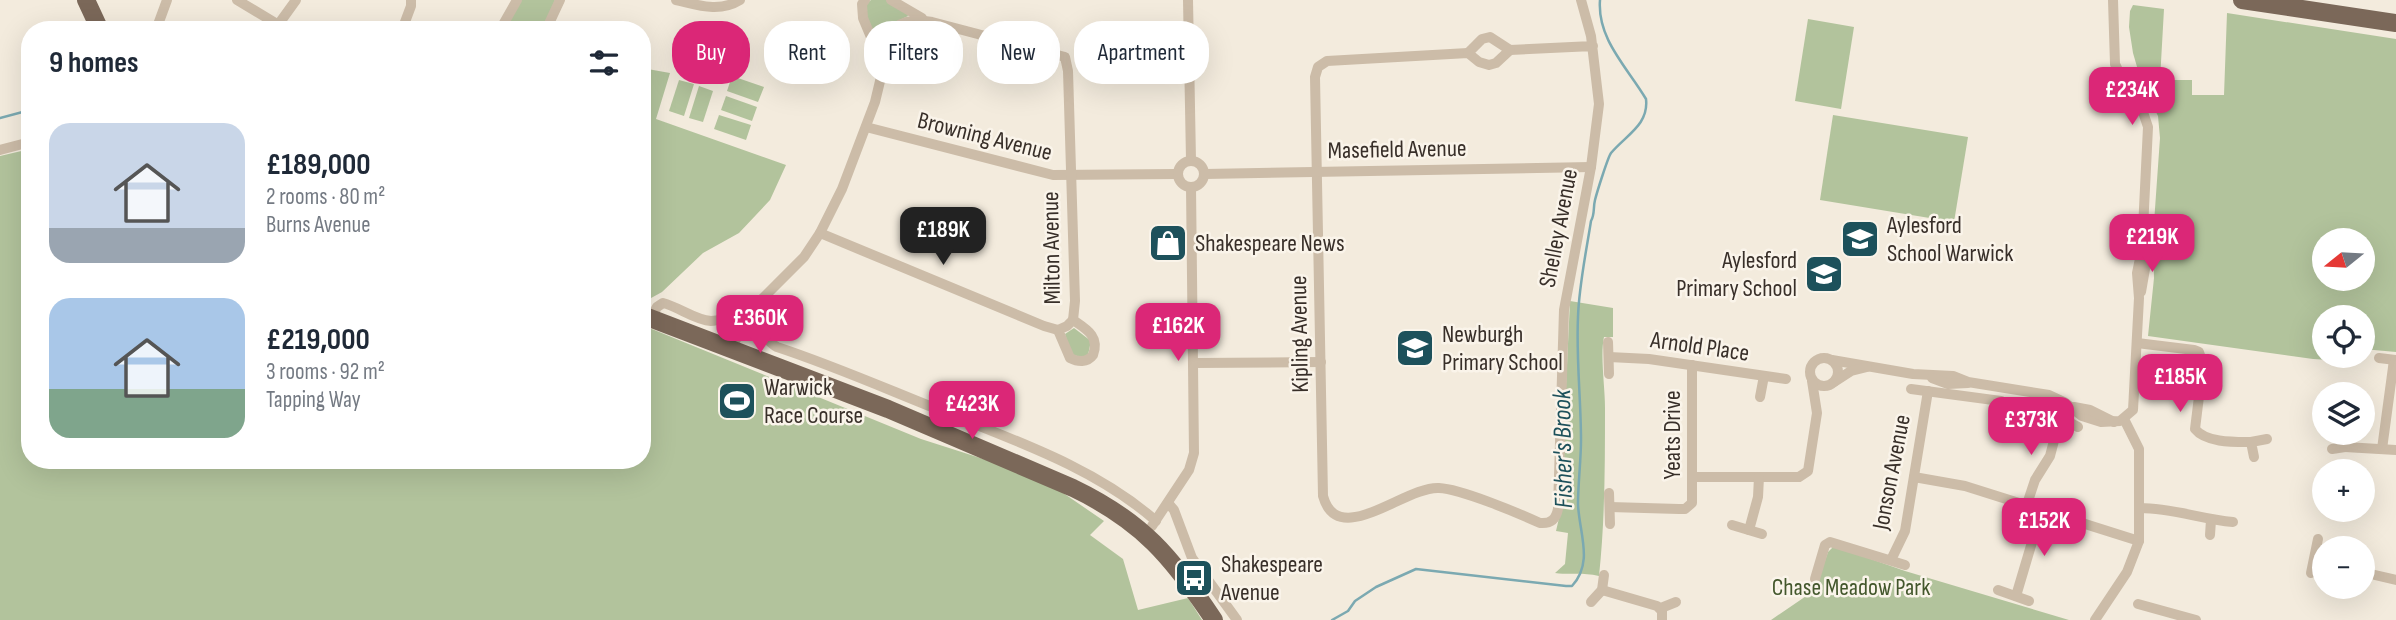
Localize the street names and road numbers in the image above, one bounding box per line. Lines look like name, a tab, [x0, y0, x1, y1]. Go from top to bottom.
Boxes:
street label: Browning Avenue	[915, 106, 1055, 167]
street label: Masefield Avenue	[1327, 134, 1467, 165]
street label: Shelley Avenue	[1533, 166, 1584, 290]
street label: Milton Avenue	[1036, 191, 1067, 305]
street label: Kipling Avenue	[1284, 275, 1315, 393]
street label: Arnold Place	[1648, 325, 1751, 368]
street label: Yeats Drive	[1658, 390, 1687, 480]
street label: Jonson Avenue	[1866, 412, 1917, 533]

